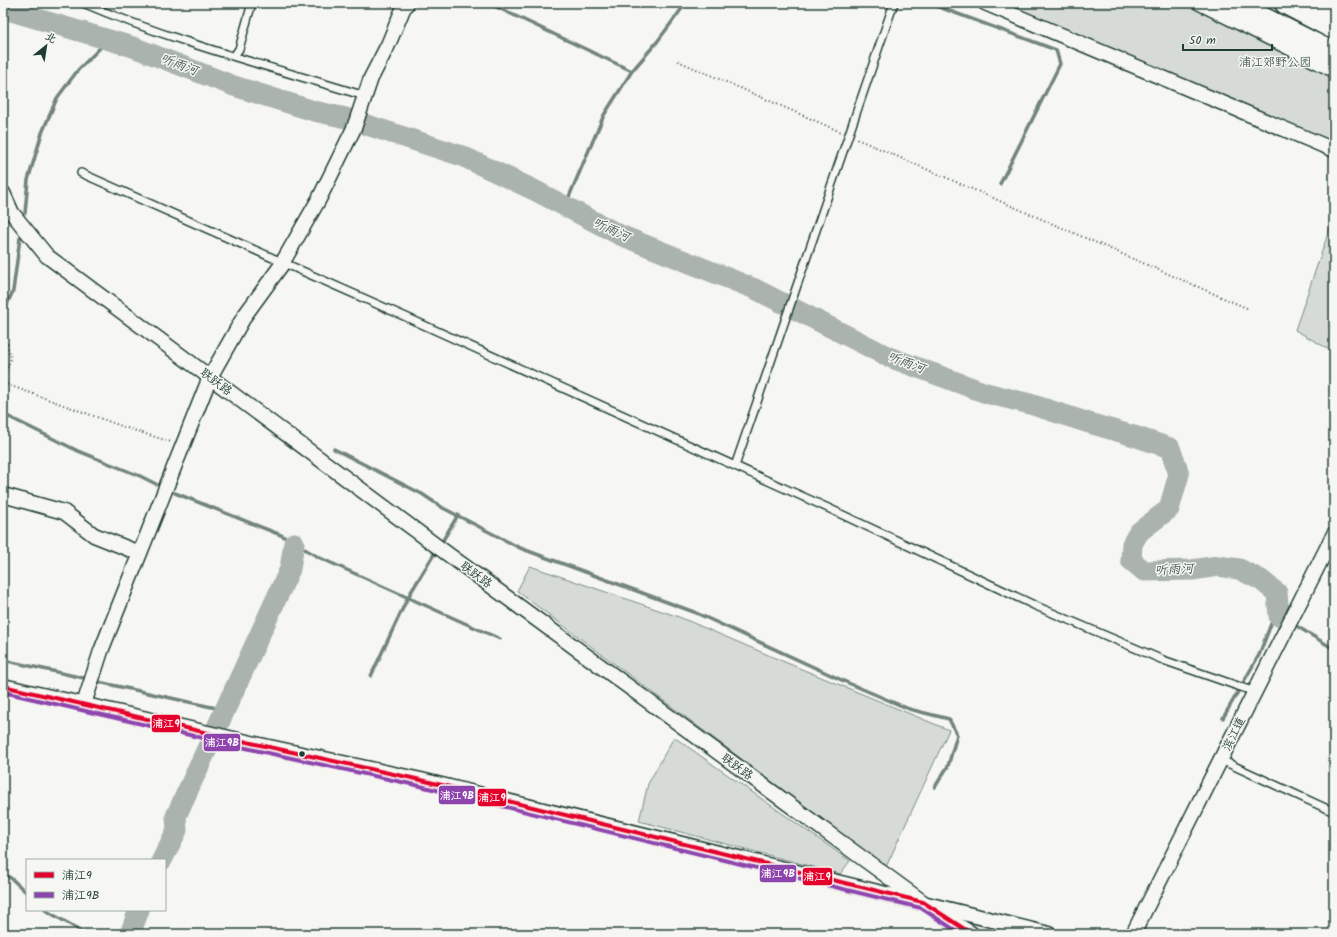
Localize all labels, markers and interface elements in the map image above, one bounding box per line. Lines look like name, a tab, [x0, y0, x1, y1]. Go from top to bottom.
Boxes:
north arrow	[26, 26, 66, 66]
scale bar	[1183, 26, 1272, 52]
text: 北	[41, 28, 60, 49]
text: 50 m	[1189, 31, 1216, 50]
water label: 听雨河	[157, 48, 203, 83]
park label: 浦江郊野公园	[1239, 53, 1311, 72]
water label: 听雨河	[589, 212, 635, 249]
water label: 听雨河	[884, 346, 930, 381]
street label: 联跃路	[196, 364, 236, 400]
street label: 联跃路	[456, 557, 496, 593]
water label: 听雨河	[1154, 558, 1196, 582]
line badge: 浦江9	[151, 714, 181, 733]
street label: 滨江道	[1217, 714, 1251, 754]
text: 浦江9	[152, 715, 180, 733]
line badge: 浦江9B	[203, 733, 241, 752]
text: 浦江9B	[205, 734, 239, 752]
unlabelled marker	[297, 749, 307, 759]
street label: 联跃路	[717, 749, 757, 785]
line badge: 浦江9B	[438, 785, 476, 805]
text: 浦江9B	[440, 787, 474, 805]
line badge: 浦江9	[477, 788, 507, 807]
text: 浦江9	[478, 789, 506, 807]
legend	[26, 859, 166, 911]
line badge: 浦江9B	[759, 864, 797, 883]
text: 浦江9B	[761, 865, 795, 883]
text: 浦江9	[62, 866, 92, 885]
line badge: 浦江9	[802, 867, 833, 886]
text: 浦江9	[803, 868, 831, 886]
text: 浦江9B	[62, 886, 100, 905]

